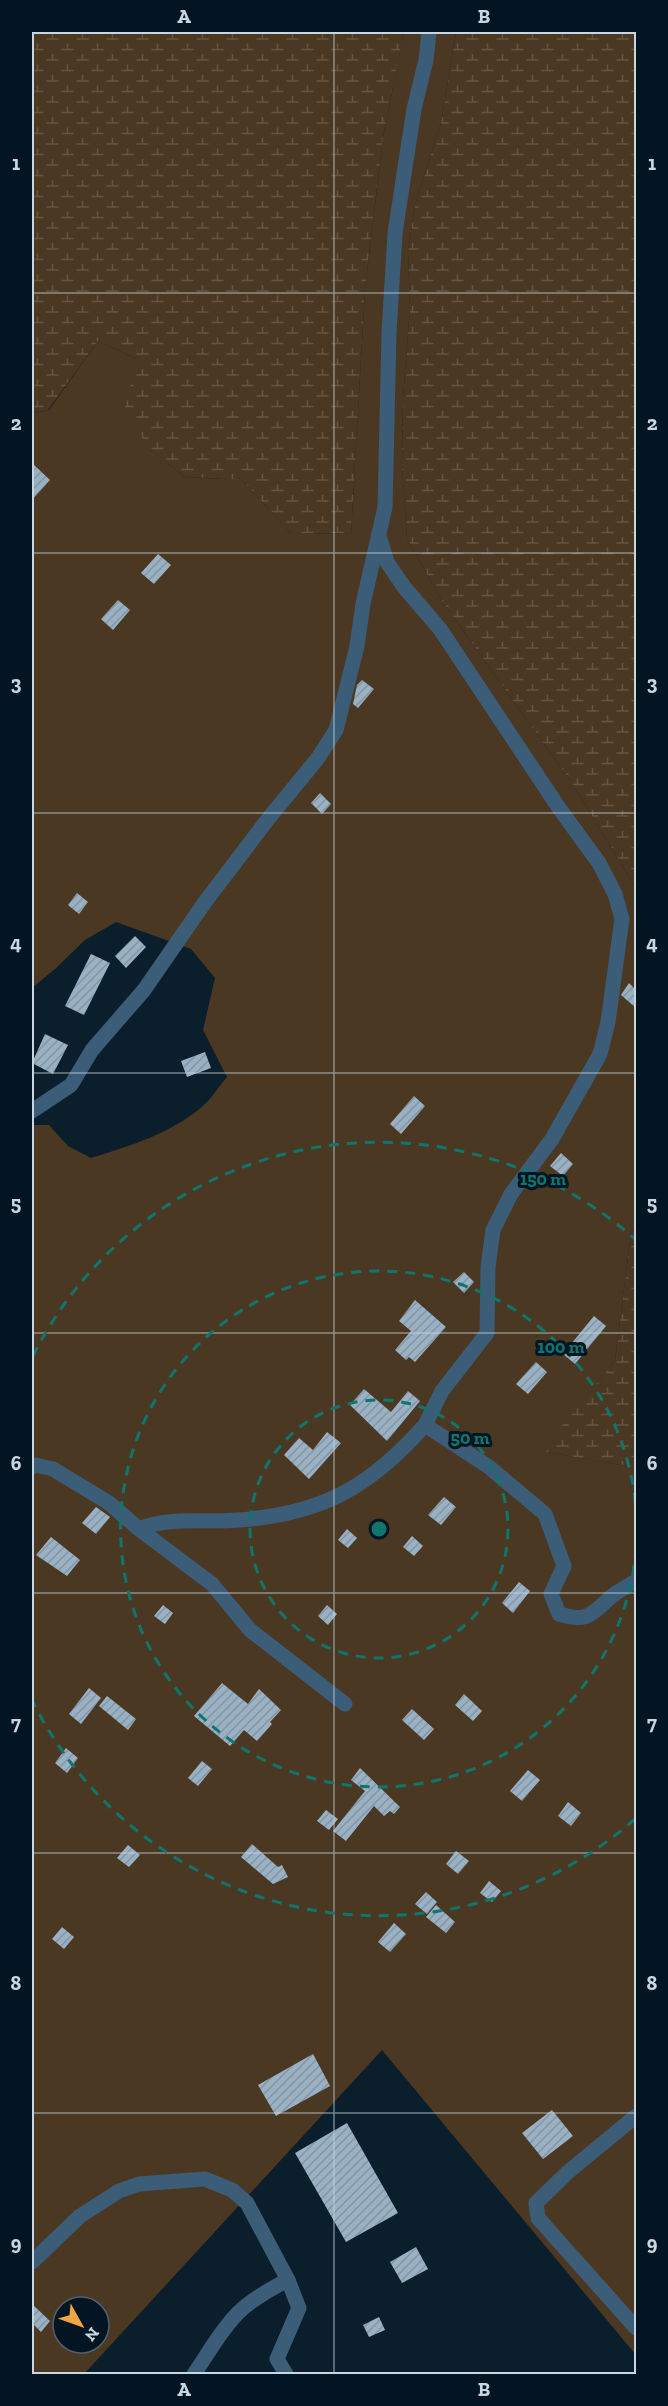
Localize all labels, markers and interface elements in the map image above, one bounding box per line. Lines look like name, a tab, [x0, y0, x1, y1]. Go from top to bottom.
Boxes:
text: A	[177, 4, 191, 28]
text: B	[478, 4, 490, 28]
text: 1	[12, 151, 20, 175]
text: 1	[648, 151, 656, 175]
text: 2	[11, 411, 22, 435]
text: 2	[647, 411, 658, 435]
text: 3	[11, 671, 22, 695]
text: 3	[647, 671, 658, 695]
text: 4	[10, 931, 22, 955]
text: 4	[646, 931, 658, 955]
text: 150 m	[520, 1168, 566, 1190]
text: 5	[11, 1191, 21, 1215]
text: 5	[647, 1191, 657, 1215]
text: 100 m	[537, 1336, 585, 1358]
text: 50 m	[451, 1427, 490, 1449]
text: 6	[11, 1451, 22, 1475]
text: 6	[647, 1451, 658, 1475]
centre of rings	[369, 1519, 389, 1539]
text: 7	[11, 1711, 21, 1735]
text: 7	[647, 1711, 657, 1735]
text: 8	[11, 1971, 22, 1995]
text: 8	[647, 1971, 658, 1995]
text: 9	[11, 2231, 22, 2255]
text: 9	[647, 2231, 658, 2255]
north arrow	[51, 2295, 111, 2355]
text: N	[81, 2324, 103, 2345]
text: A	[177, 2377, 191, 2401]
text: B	[478, 2377, 490, 2401]

